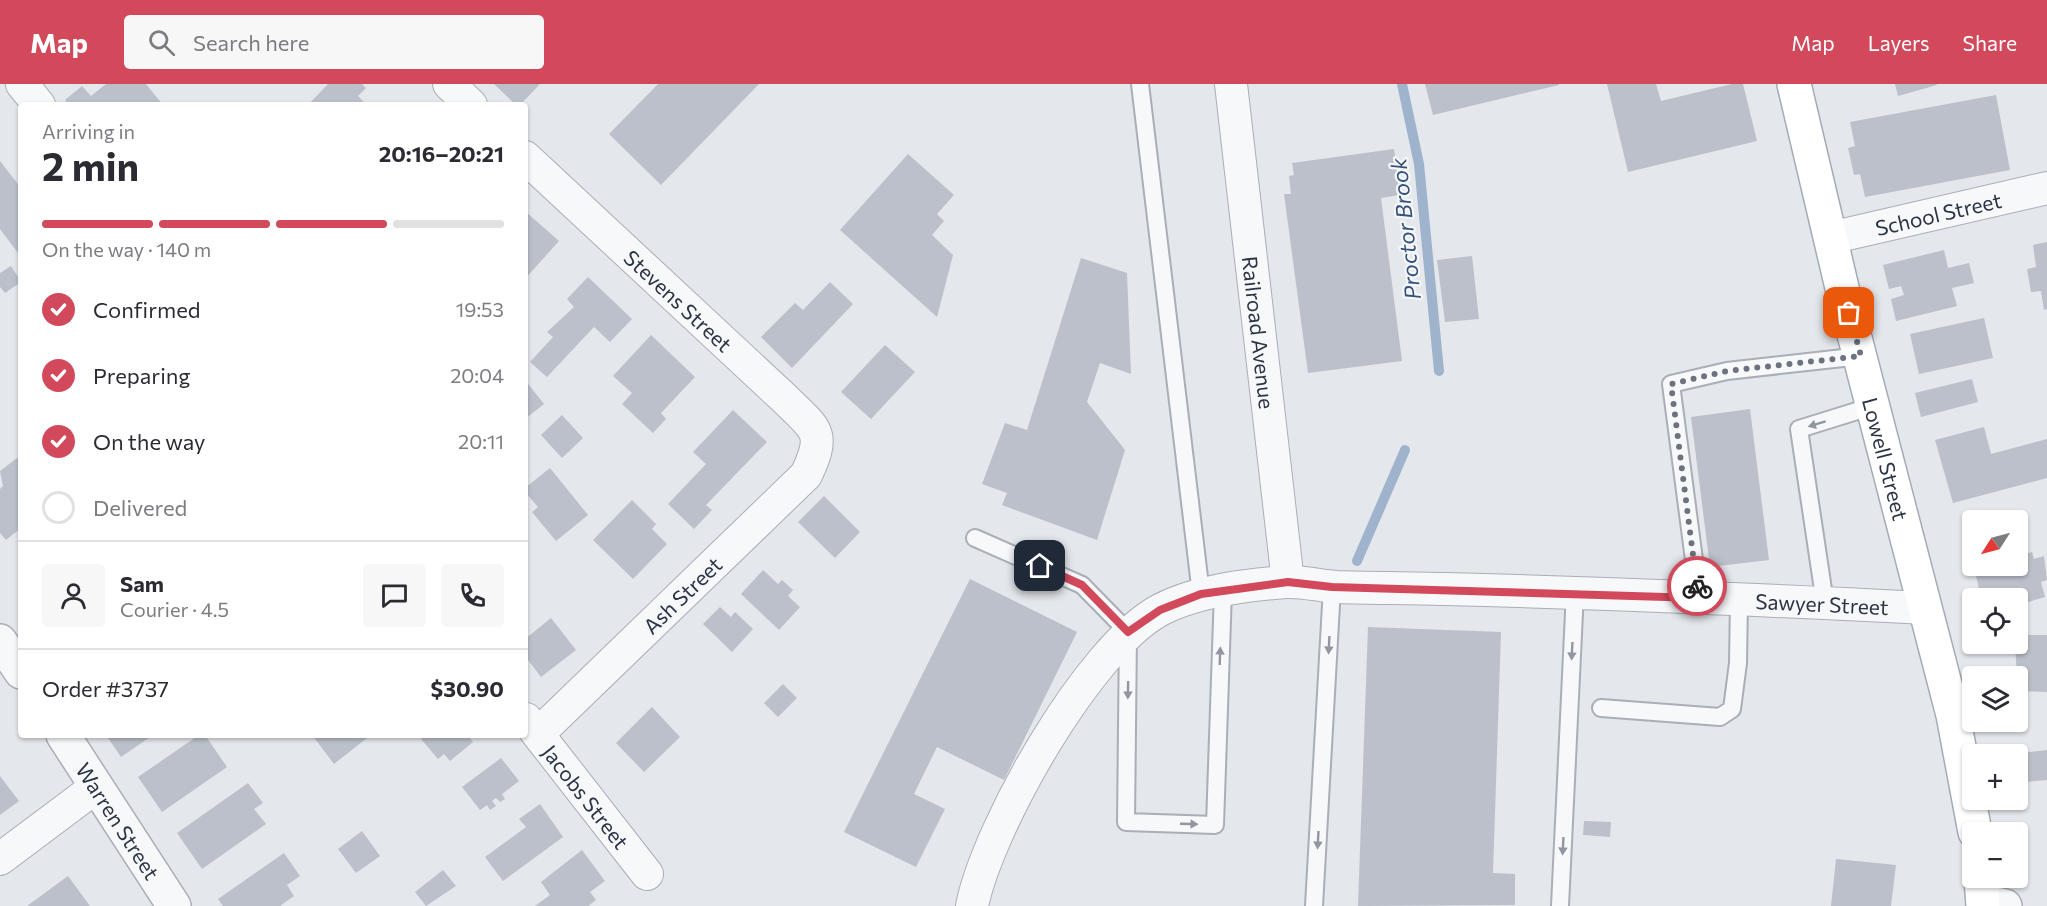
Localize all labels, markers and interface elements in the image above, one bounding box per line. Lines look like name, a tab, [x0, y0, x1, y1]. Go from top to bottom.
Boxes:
search box	[124, 15, 544, 69]
text: Map	[30, 25, 88, 59]
icon: search	[145, 26, 178, 59]
text: Search here	[193, 29, 309, 56]
text: Map	[1791, 30, 1835, 55]
text: Layers	[1868, 30, 1930, 55]
text: Share	[1963, 30, 2017, 55]
text: Arriving in	[42, 119, 135, 143]
text: 20:16–20:21	[379, 140, 504, 167]
text: 2 min	[42, 141, 139, 189]
water label: Proctor Brook	[1384, 156, 1426, 301]
street label: School Street	[1873, 186, 2004, 240]
text: On the way · 140 m	[42, 237, 211, 261]
street label: Stevens Street	[620, 244, 738, 356]
street label: Railroad Avenue	[1238, 255, 1281, 410]
pin	[1823, 287, 1874, 338]
icon: check	[42, 293, 75, 326]
text: Confirmed	[93, 296, 200, 323]
icon: bag	[1832, 296, 1865, 329]
text: 19:53	[456, 297, 504, 321]
icon: check	[42, 359, 75, 392]
text: Preparing	[93, 362, 190, 389]
text: 20:04	[450, 363, 504, 387]
street label: Lowell Street	[1858, 395, 1914, 523]
one-way arrow	[1808, 419, 1826, 429]
icon: check	[42, 425, 75, 458]
text: On the way	[93, 428, 205, 455]
text: 20:11	[458, 429, 504, 453]
text: Delivered	[93, 494, 187, 521]
north arrow	[1962, 510, 2028, 576]
map controls	[1962, 510, 2028, 888]
pin	[1014, 540, 1065, 591]
icon: home	[1023, 549, 1056, 582]
street label: Ash Street	[638, 551, 726, 639]
courier	[1667, 556, 1727, 616]
button: person	[42, 564, 105, 627]
button: chat	[363, 564, 426, 627]
button: phone	[441, 564, 504, 627]
text: Sam	[120, 570, 164, 597]
icon: bike	[1681, 570, 1714, 603]
street label: Sawyer Street	[1755, 588, 1889, 619]
button: locate	[1962, 588, 2028, 654]
text: Courier · 4.5	[120, 597, 229, 621]
one-way arrow	[1324, 636, 1334, 655]
one-way arrow	[1568, 641, 1577, 660]
one-way arrow	[1216, 646, 1225, 665]
button: layers	[1962, 666, 2028, 732]
text: Order #3737	[42, 675, 169, 702]
text: $30.90	[431, 675, 504, 702]
one-way arrow	[1123, 681, 1132, 700]
street label: Jacobs Street	[538, 739, 635, 853]
button: +	[1962, 744, 2028, 810]
street label: Warren Street	[71, 757, 166, 884]
one-way arrow	[1180, 819, 1199, 829]
button: −	[1962, 822, 2028, 888]
one-way arrow	[1313, 830, 1322, 849]
one-way arrow	[1558, 836, 1567, 855]

